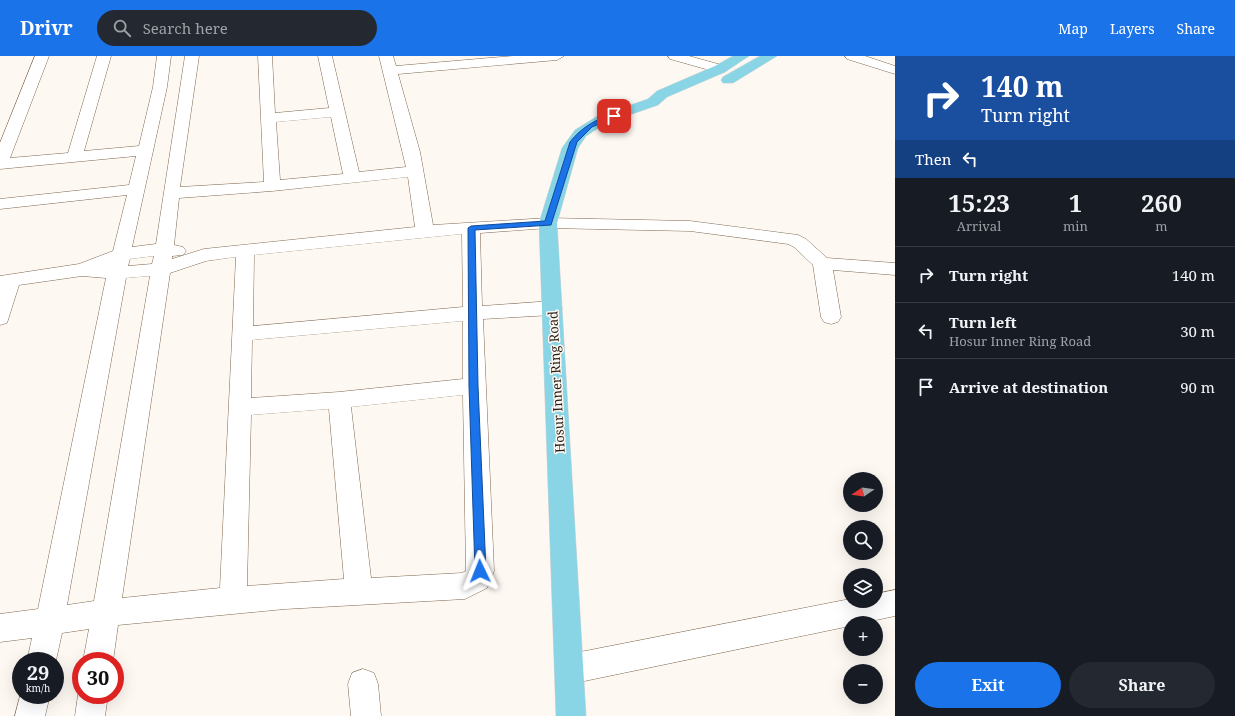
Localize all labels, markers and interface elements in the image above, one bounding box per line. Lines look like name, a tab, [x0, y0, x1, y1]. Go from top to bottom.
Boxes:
search box	[97, 10, 377, 46]
text: Drivr	[20, 15, 73, 41]
icon: search	[111, 17, 133, 39]
text: Search here	[143, 18, 228, 38]
text: Map	[1058, 19, 1088, 38]
text: Layers	[1110, 19, 1155, 38]
text: Share	[1177, 19, 1215, 38]
text: 140 m	[981, 67, 1063, 105]
icon: right	[915, 72, 967, 124]
pin	[597, 99, 631, 133]
text: Turn right	[981, 103, 1070, 127]
icon: arrive	[603, 105, 625, 127]
icon: left	[959, 148, 981, 170]
text: Then	[915, 149, 951, 169]
text: 15:23	[948, 186, 1010, 219]
text: 1	[1069, 186, 1082, 219]
text: 260	[1141, 186, 1182, 219]
text: Arrival	[957, 217, 1001, 235]
text: min	[1063, 217, 1088, 235]
text: m	[1155, 217, 1168, 235]
icon: right	[915, 264, 937, 286]
text: Turn right	[949, 265, 1028, 285]
text: 140 m	[1172, 265, 1215, 285]
street label: Hosur Inner Ring Road	[543, 311, 569, 453]
text: Turn left	[949, 312, 1017, 332]
icon: left	[915, 320, 937, 342]
text: 30 m	[1180, 321, 1215, 341]
text: Hosur Inner Ring Road	[949, 332, 1091, 350]
icon: arrive	[915, 376, 937, 398]
text: Arrive at destination	[949, 377, 1108, 397]
text: 90 m	[1180, 377, 1215, 397]
north arrow	[843, 472, 883, 512]
map controls	[843, 472, 883, 704]
button: search	[843, 520, 883, 560]
position arrow	[459, 550, 501, 592]
button: layers	[843, 568, 883, 608]
button: +	[843, 616, 883, 656]
speed limit sign: 30	[72, 652, 124, 704]
text: 29	[27, 659, 49, 686]
button: Exit	[915, 662, 1061, 708]
button: Share	[1069, 662, 1215, 708]
button: −	[843, 664, 883, 704]
text: km/h	[26, 681, 50, 695]

